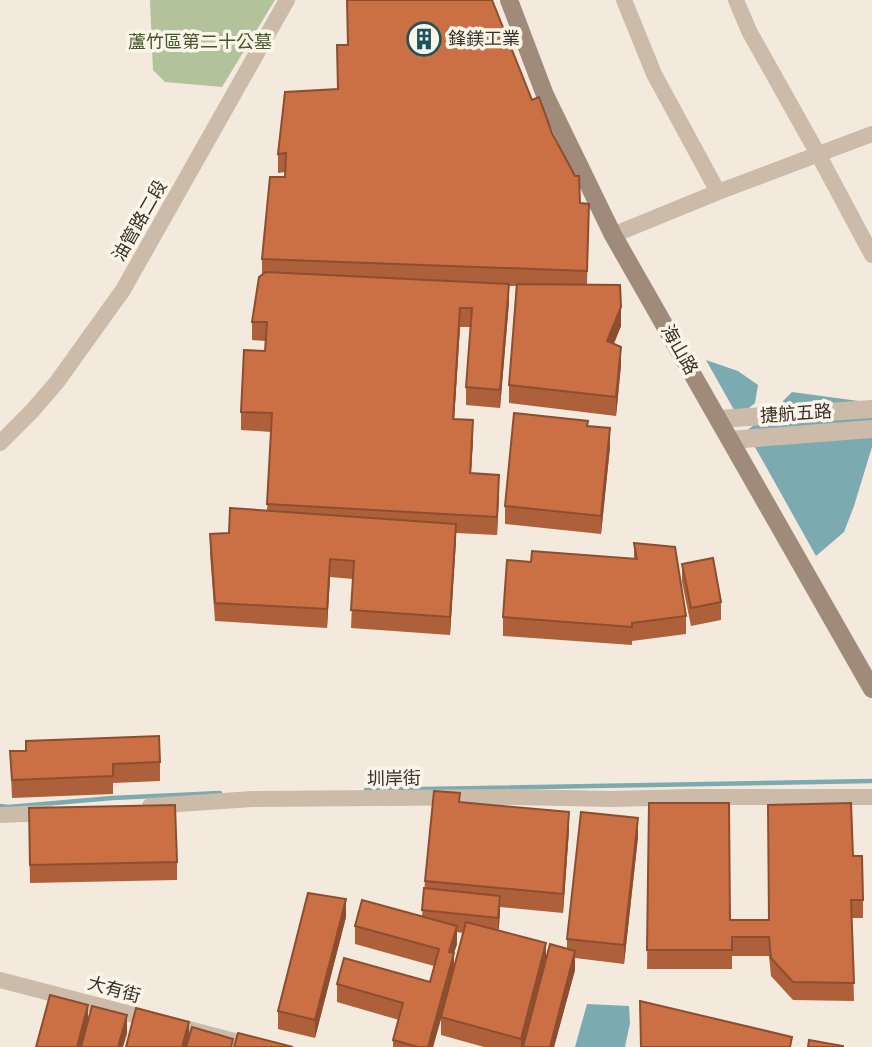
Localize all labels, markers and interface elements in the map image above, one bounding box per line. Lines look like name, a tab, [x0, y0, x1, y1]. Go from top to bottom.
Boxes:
building icon: 鋒鎂工業	[405, 20, 443, 58]
place label: 鋒鎂工業	[448, 27, 520, 52]
park label: 蘆竹區第二十公墓	[128, 30, 272, 55]
street label: 油管路二段	[107, 176, 173, 266]
street label: 海山路	[655, 320, 703, 380]
street label: 捷航五路	[759, 399, 833, 429]
street label: 圳岸街	[367, 766, 421, 792]
street label: 大有街	[85, 971, 143, 1009]

